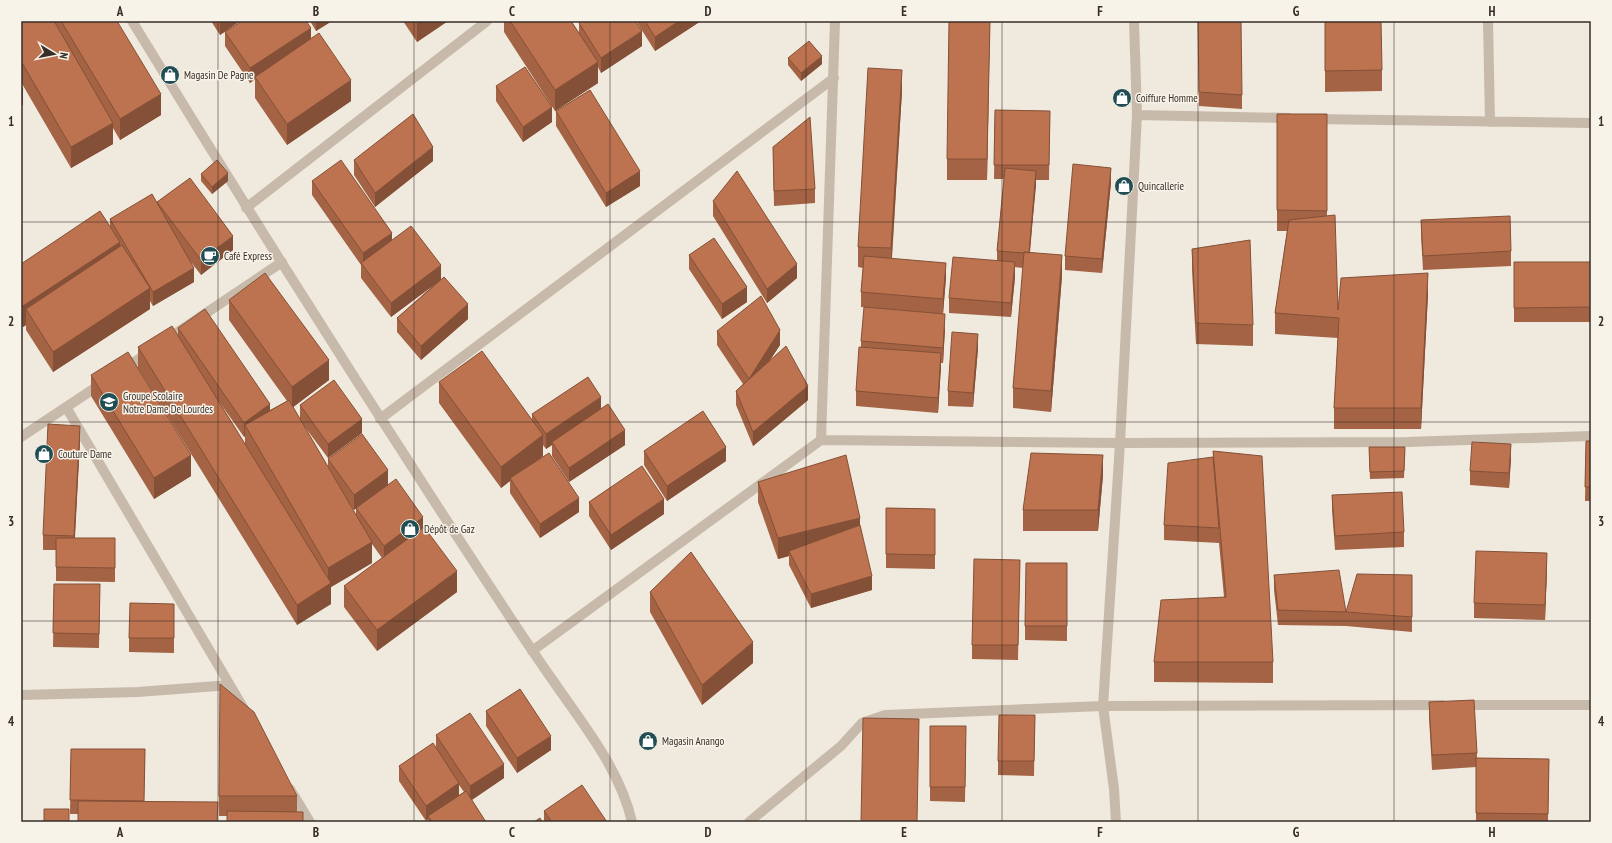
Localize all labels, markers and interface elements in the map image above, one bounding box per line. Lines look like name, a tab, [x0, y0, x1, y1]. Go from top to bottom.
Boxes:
text: A	[116, 3, 124, 20]
text: B	[313, 3, 319, 20]
text: C	[509, 3, 515, 20]
text: D	[705, 3, 712, 20]
text: E	[901, 3, 907, 20]
text: F	[1097, 3, 1103, 20]
text: G	[1293, 3, 1300, 20]
text: H	[1489, 3, 1496, 20]
north arrow	[34, 34, 74, 74]
text: N	[56, 52, 71, 60]
shop icon: Magasin De Pagne	[159, 64, 181, 86]
place label: Magasin De Pagne	[184, 68, 254, 82]
shop icon: Coiffure Homme	[1111, 87, 1133, 109]
place label: Coiffure Homme	[1136, 91, 1198, 105]
text: 1	[8, 113, 14, 130]
text: 1	[1598, 113, 1604, 130]
shop icon: Quincallerie	[1113, 175, 1135, 197]
place label: Quincallerie	[1138, 179, 1184, 193]
cafe icon: Café Express	[199, 245, 221, 267]
place label: Café Express	[224, 249, 272, 263]
text: 2	[8, 313, 14, 330]
text: 2	[1598, 313, 1604, 330]
place label: Groupe Scolaire Notre Dame De Lourdes	[123, 389, 213, 416]
school or university icon: Groupe Scolaire Notre Dame De Lourdes	[98, 391, 120, 413]
shop icon: Couture Dame	[33, 443, 55, 465]
place label: Couture Dame	[58, 447, 112, 461]
text: 3	[8, 513, 14, 530]
text: 3	[1598, 513, 1604, 530]
shop icon: Dépôt de Gaz	[399, 518, 421, 540]
place label: Dépôt de Gaz	[424, 522, 475, 536]
text: 4	[8, 713, 15, 730]
text: 4	[1598, 713, 1605, 730]
shop icon: Magasin Anango	[637, 730, 659, 752]
place label: Magasin Anango	[662, 734, 725, 748]
text: A	[116, 824, 124, 841]
text: B	[313, 824, 319, 841]
text: C	[509, 824, 515, 841]
text: D	[705, 824, 712, 841]
text: E	[901, 824, 907, 841]
text: F	[1097, 824, 1103, 841]
text: G	[1293, 824, 1300, 841]
text: H	[1489, 824, 1496, 841]

